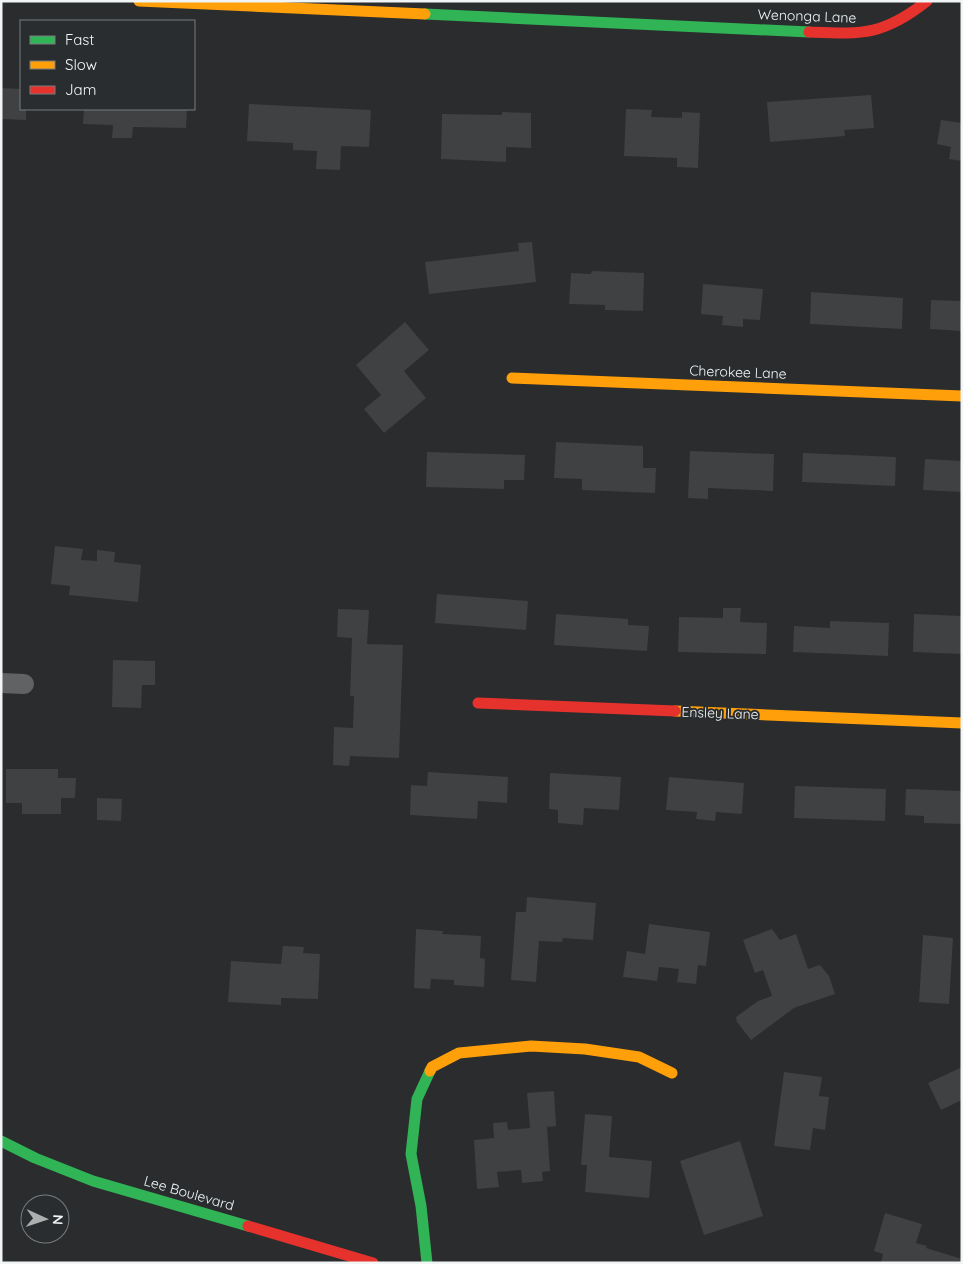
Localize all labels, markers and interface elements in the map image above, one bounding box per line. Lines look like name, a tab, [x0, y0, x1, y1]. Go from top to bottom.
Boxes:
street label: Wenonga Lane	[757, 5, 857, 27]
legend	[20, 20, 195, 110]
text: Fast	[65, 30, 94, 49]
text: Slow	[65, 55, 97, 74]
text: Jam	[65, 80, 96, 99]
street label: Cherokee Lane	[689, 361, 787, 383]
street label: Ensley Lane	[681, 703, 759, 723]
street label: Lee Boulevard	[142, 1172, 236, 1214]
north arrow	[20, 1194, 70, 1244]
text: N	[49, 1214, 67, 1225]

